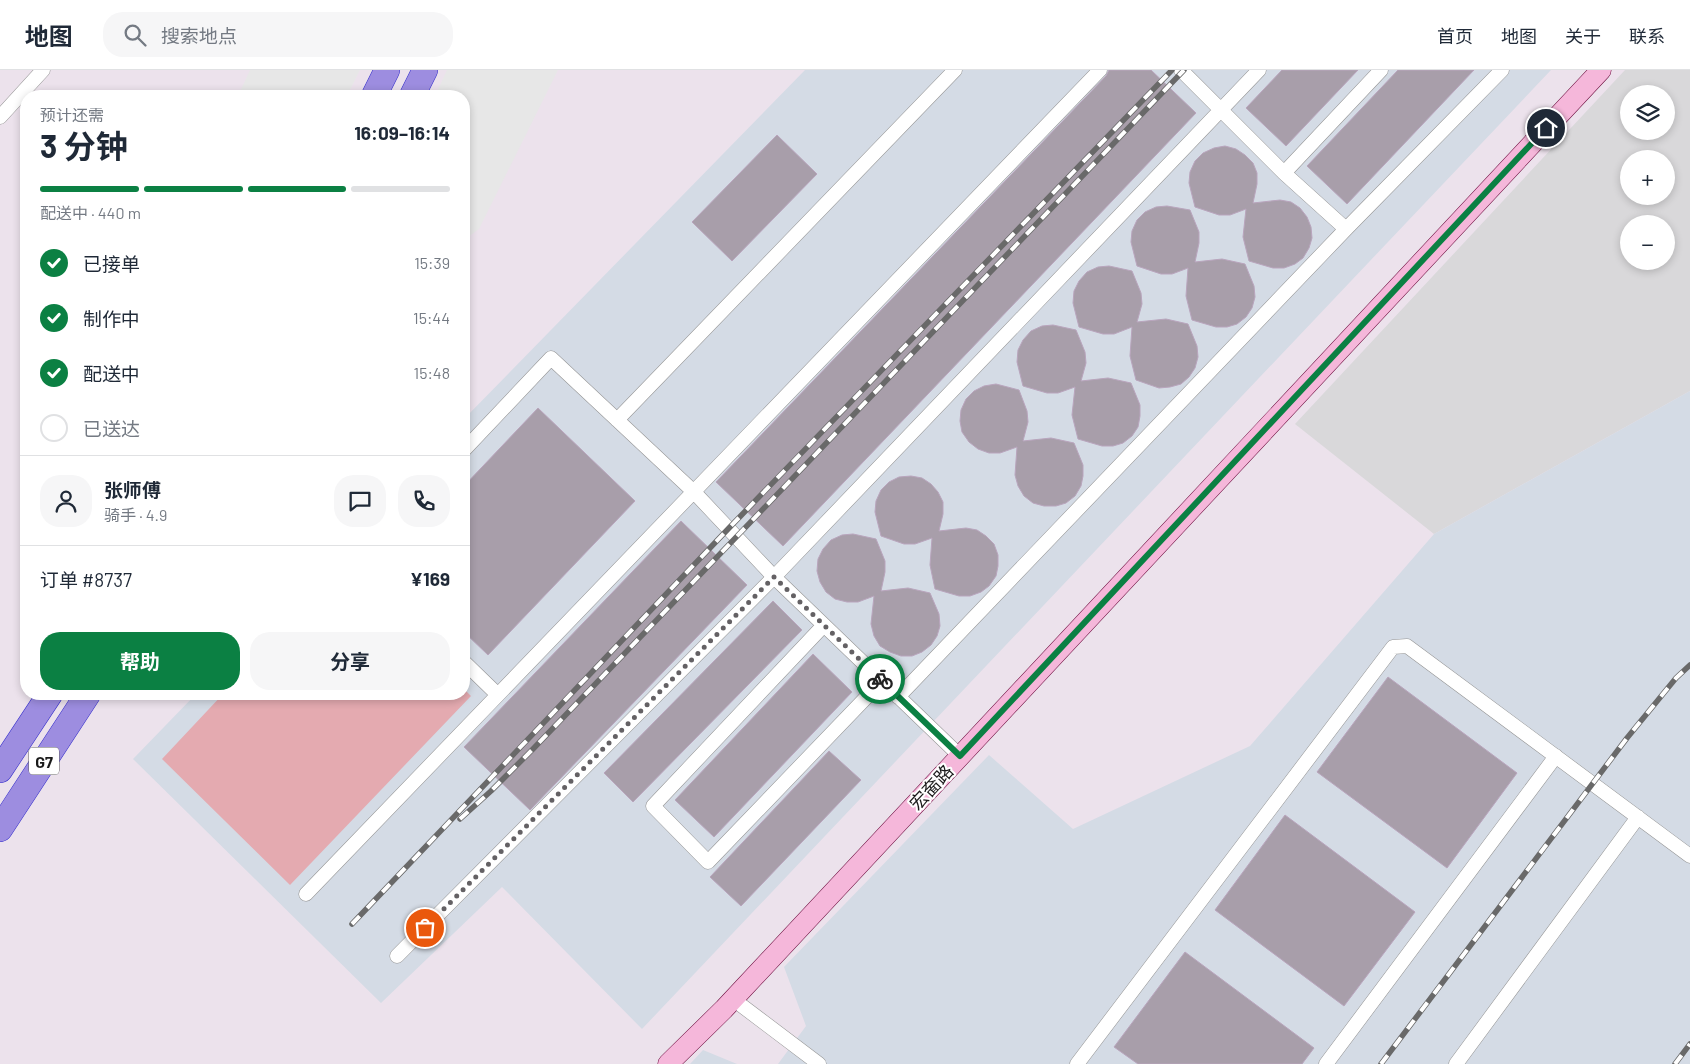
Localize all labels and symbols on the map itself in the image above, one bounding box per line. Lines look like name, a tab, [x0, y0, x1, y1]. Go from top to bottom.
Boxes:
pin	[1525, 107, 1567, 149]
courier	[855, 654, 905, 704]
road number: G7	[29, 748, 59, 774]
street label: 宏奤路	[905, 760, 957, 814]
pin	[404, 907, 446, 949]

